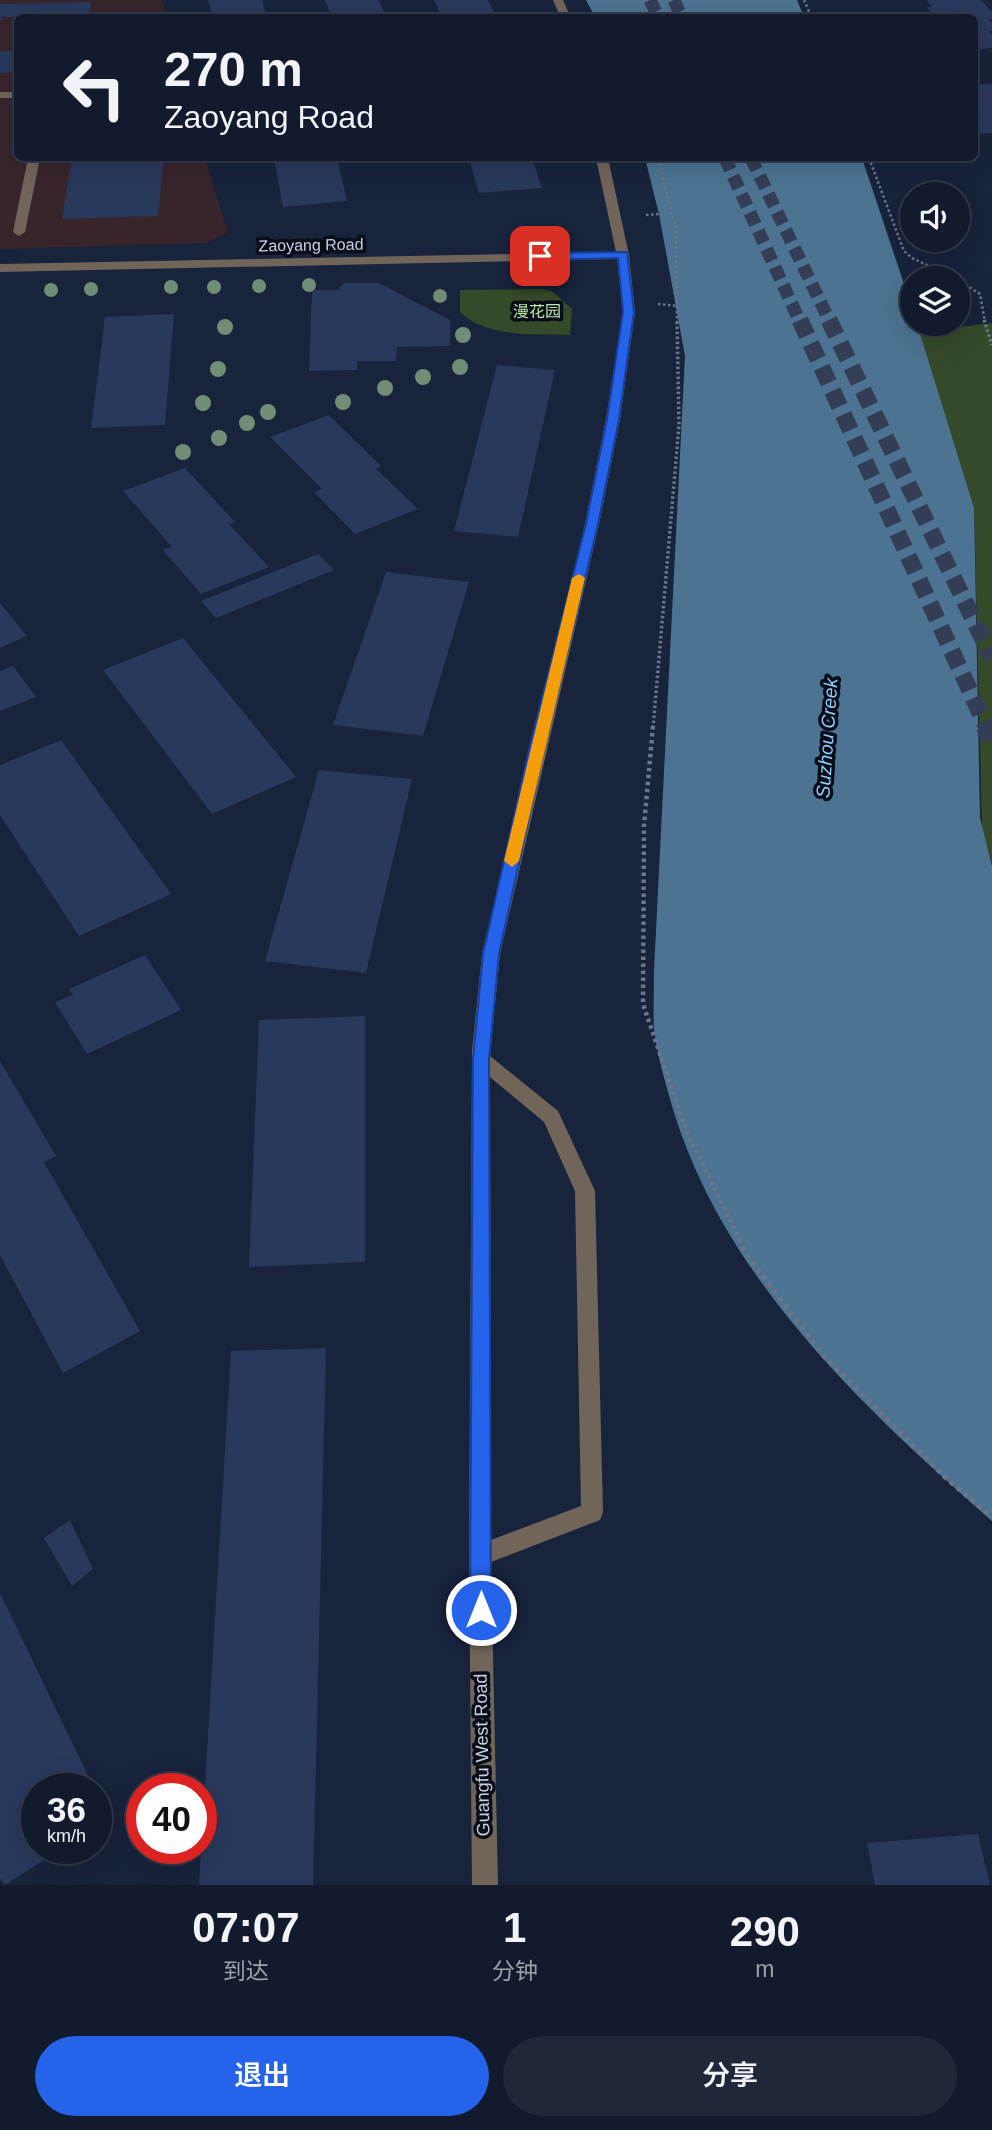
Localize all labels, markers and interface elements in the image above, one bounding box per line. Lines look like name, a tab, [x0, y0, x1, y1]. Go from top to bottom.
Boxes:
icon: left	[49, 42, 140, 133]
text: 270 m	[164, 42, 303, 96]
text: Zaoyang Road	[164, 99, 374, 135]
map controls	[900, 182, 970, 336]
button: sound	[900, 182, 970, 252]
pin	[510, 226, 570, 286]
street label: Zaoyang Road	[258, 236, 364, 254]
icon: arrive	[521, 237, 559, 275]
button: layers	[900, 266, 970, 336]
park label: 漫花园	[513, 303, 561, 320]
water label: Suzhou Creek	[812, 676, 842, 799]
position arrow	[444, 1573, 518, 1647]
street label: Guangfu West Road	[471, 1673, 493, 1837]
speed limit sign: 40	[126, 1773, 217, 1864]
text: 36	[47, 1790, 86, 1829]
text: km/h	[47, 1826, 86, 1846]
text: 07:07	[192, 1904, 300, 1951]
text: 1	[503, 1904, 526, 1951]
text: 290	[730, 1908, 800, 1955]
text: m	[755, 1956, 774, 1982]
text: 到达	[223, 1958, 269, 1984]
text: 分钟	[492, 1958, 538, 1984]
button: 退出	[35, 2036, 489, 2116]
button: 分享	[503, 2036, 957, 2116]

